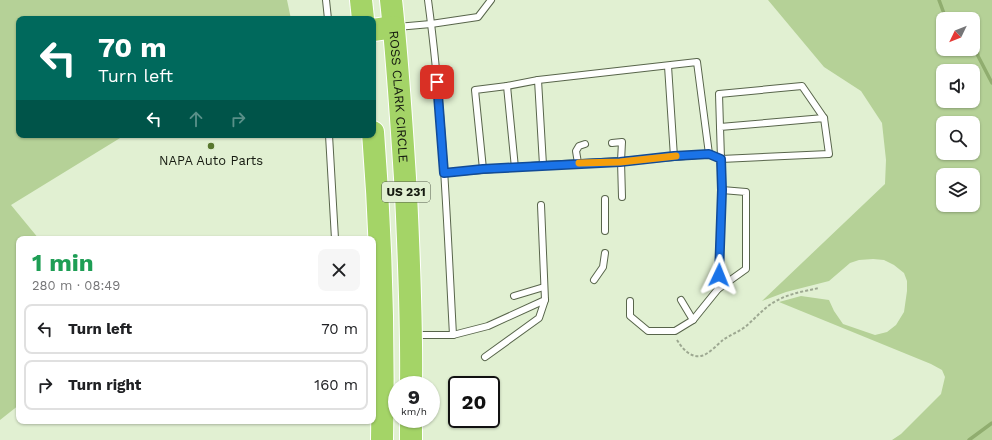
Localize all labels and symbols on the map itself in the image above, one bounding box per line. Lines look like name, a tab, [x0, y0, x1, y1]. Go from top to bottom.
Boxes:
north arrow	[936, 12, 980, 56]
street label: ROSS CLARK CIRCLE	[386, 30, 411, 163]
pin	[420, 65, 454, 99]
marker: NAPA Auto Parts	[206, 141, 216, 151]
place label: NAPA Auto Parts	[159, 153, 263, 168]
road number: US 231	[382, 182, 430, 202]
position arrow	[698, 254, 740, 296]
speed limit sign: 20	[448, 376, 500, 428]

